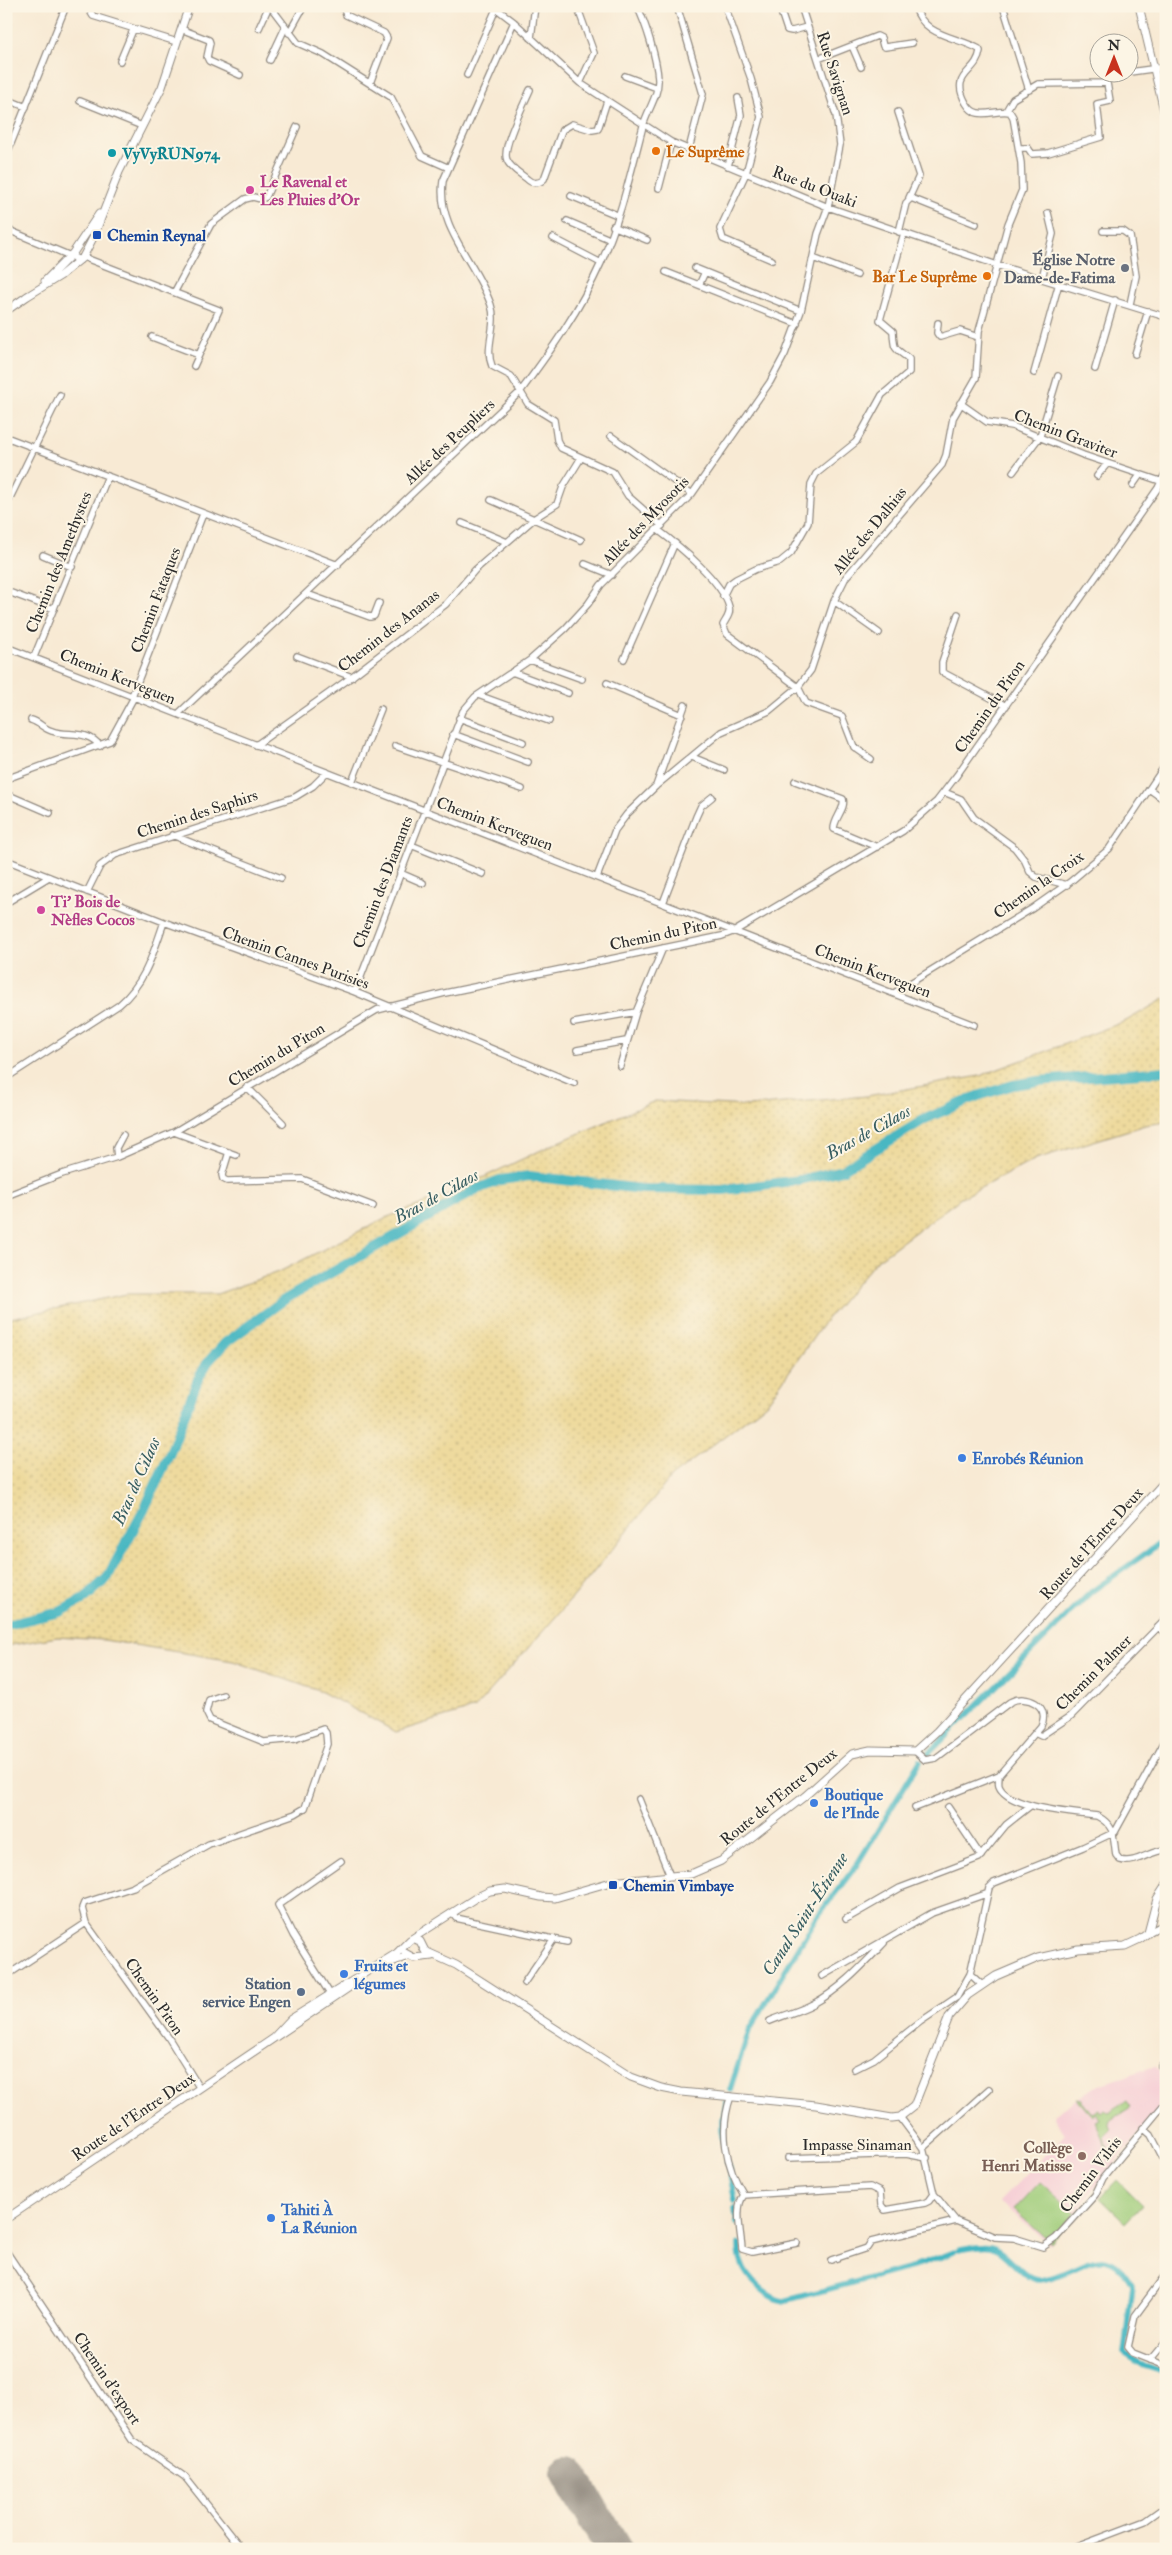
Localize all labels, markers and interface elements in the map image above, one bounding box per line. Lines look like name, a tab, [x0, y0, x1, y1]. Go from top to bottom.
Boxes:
street label: Rue Savignan	[812, 29, 858, 118]
north arrow	[1090, 32, 1140, 82]
text: N	[1107, 37, 1121, 54]
place label: Le Suprême	[666, 142, 745, 163]
place label: VyVyRUN974	[121, 144, 221, 165]
marker: Le Suprême	[650, 145, 662, 157]
marker: VyVyRUN974	[106, 147, 118, 159]
street label: Rue du Ouaki	[770, 162, 860, 212]
place label: Le Ravenal et Les Pluies d'Or	[260, 172, 360, 210]
marker: Le Ravenal et Les Pluies d'Or	[244, 184, 256, 196]
place label: Chemin Reynal	[107, 226, 207, 247]
marker: Chemin Reynal	[91, 229, 103, 241]
place label: Église Notre Dame-de-Fatima	[1004, 249, 1115, 288]
marker: Église Notre Dame-de-Fatima	[1119, 262, 1131, 274]
place label: Bar Le Suprême	[872, 267, 977, 288]
marker: Bar Le Suprême	[981, 270, 993, 282]
street label: Allée des Peupliers	[399, 395, 500, 490]
street label: Chemin Graviter	[1011, 405, 1120, 463]
street label: Allée des Myosotis	[597, 472, 693, 570]
street label: Allée des Dalhias	[828, 483, 911, 579]
street label: Chemin des Amethystes	[21, 489, 96, 636]
street label: Chemin Fataques	[127, 545, 185, 656]
street label: Chemin des Ananas	[334, 585, 444, 677]
street label: Chemin Kerveguen	[57, 645, 179, 709]
street label: Chemin du Piton	[950, 656, 1029, 757]
street label: Chemin des Saphirs	[134, 785, 261, 844]
street label: Chemin Kerveguen	[433, 792, 556, 855]
street label: Chemin des Diamants	[348, 813, 417, 951]
street label: Chemin la Croix	[990, 846, 1088, 923]
place label: Ti' Bois de Nèfles Cocos	[50, 892, 135, 930]
marker: Ti' Bois de Nèfles Cocos	[35, 904, 47, 916]
street label: Chemin du Piton	[608, 913, 719, 955]
street label: Chemin Cannes Purisies	[219, 922, 372, 994]
street label: Chemin Kerveguen	[811, 939, 934, 1002]
street label: Chemin du Piton	[225, 1018, 328, 1092]
water label: Bras de Cilaos	[821, 1099, 916, 1166]
water label: Bras de Cilaos	[389, 1163, 484, 1230]
water label: Bras de Cilaos	[107, 1433, 166, 1530]
place label: Enrobés Réunion	[972, 1449, 1084, 1469]
marker: Enrobés Réunion	[956, 1452, 968, 1464]
street label: Route de l'Entre Deux	[1036, 1483, 1148, 1604]
street label: Chemin Palmer	[1051, 1630, 1136, 1715]
street label: Route de l'Entre Deux	[716, 1744, 841, 1850]
place label: Boutique de l'Inde	[824, 1785, 883, 1823]
marker: Boutique de l'Inde	[808, 1797, 820, 1809]
water label: Canal Saint-Étienne	[757, 1847, 854, 1980]
place label: Chemin Vimbaye	[623, 1876, 734, 1897]
marker: Chemin Vimbaye	[607, 1879, 619, 1891]
street label: Chemin Piton	[120, 1954, 188, 2039]
place label: Fruits et légumes	[353, 1956, 409, 1995]
marker: Fruits et légumes	[338, 1968, 350, 1980]
place label: Station service Engen	[203, 1974, 292, 2013]
marker: Station service Engen	[295, 1986, 307, 1998]
street label: Route de l'Entre Deux	[68, 2068, 199, 2166]
street label: Chemin Vilris	[1056, 2132, 1126, 2217]
street label: Impasse Sinaman	[802, 2135, 912, 2156]
place label: Collège Henri Matisse	[981, 2138, 1072, 2176]
marker: Collège Henri Matisse	[1076, 2150, 1088, 2162]
place label: Tahiti À La Réunion	[280, 2199, 358, 2238]
marker: Tahiti À La Réunion	[265, 2212, 277, 2224]
street label: Chemin d'export	[68, 2328, 145, 2429]

